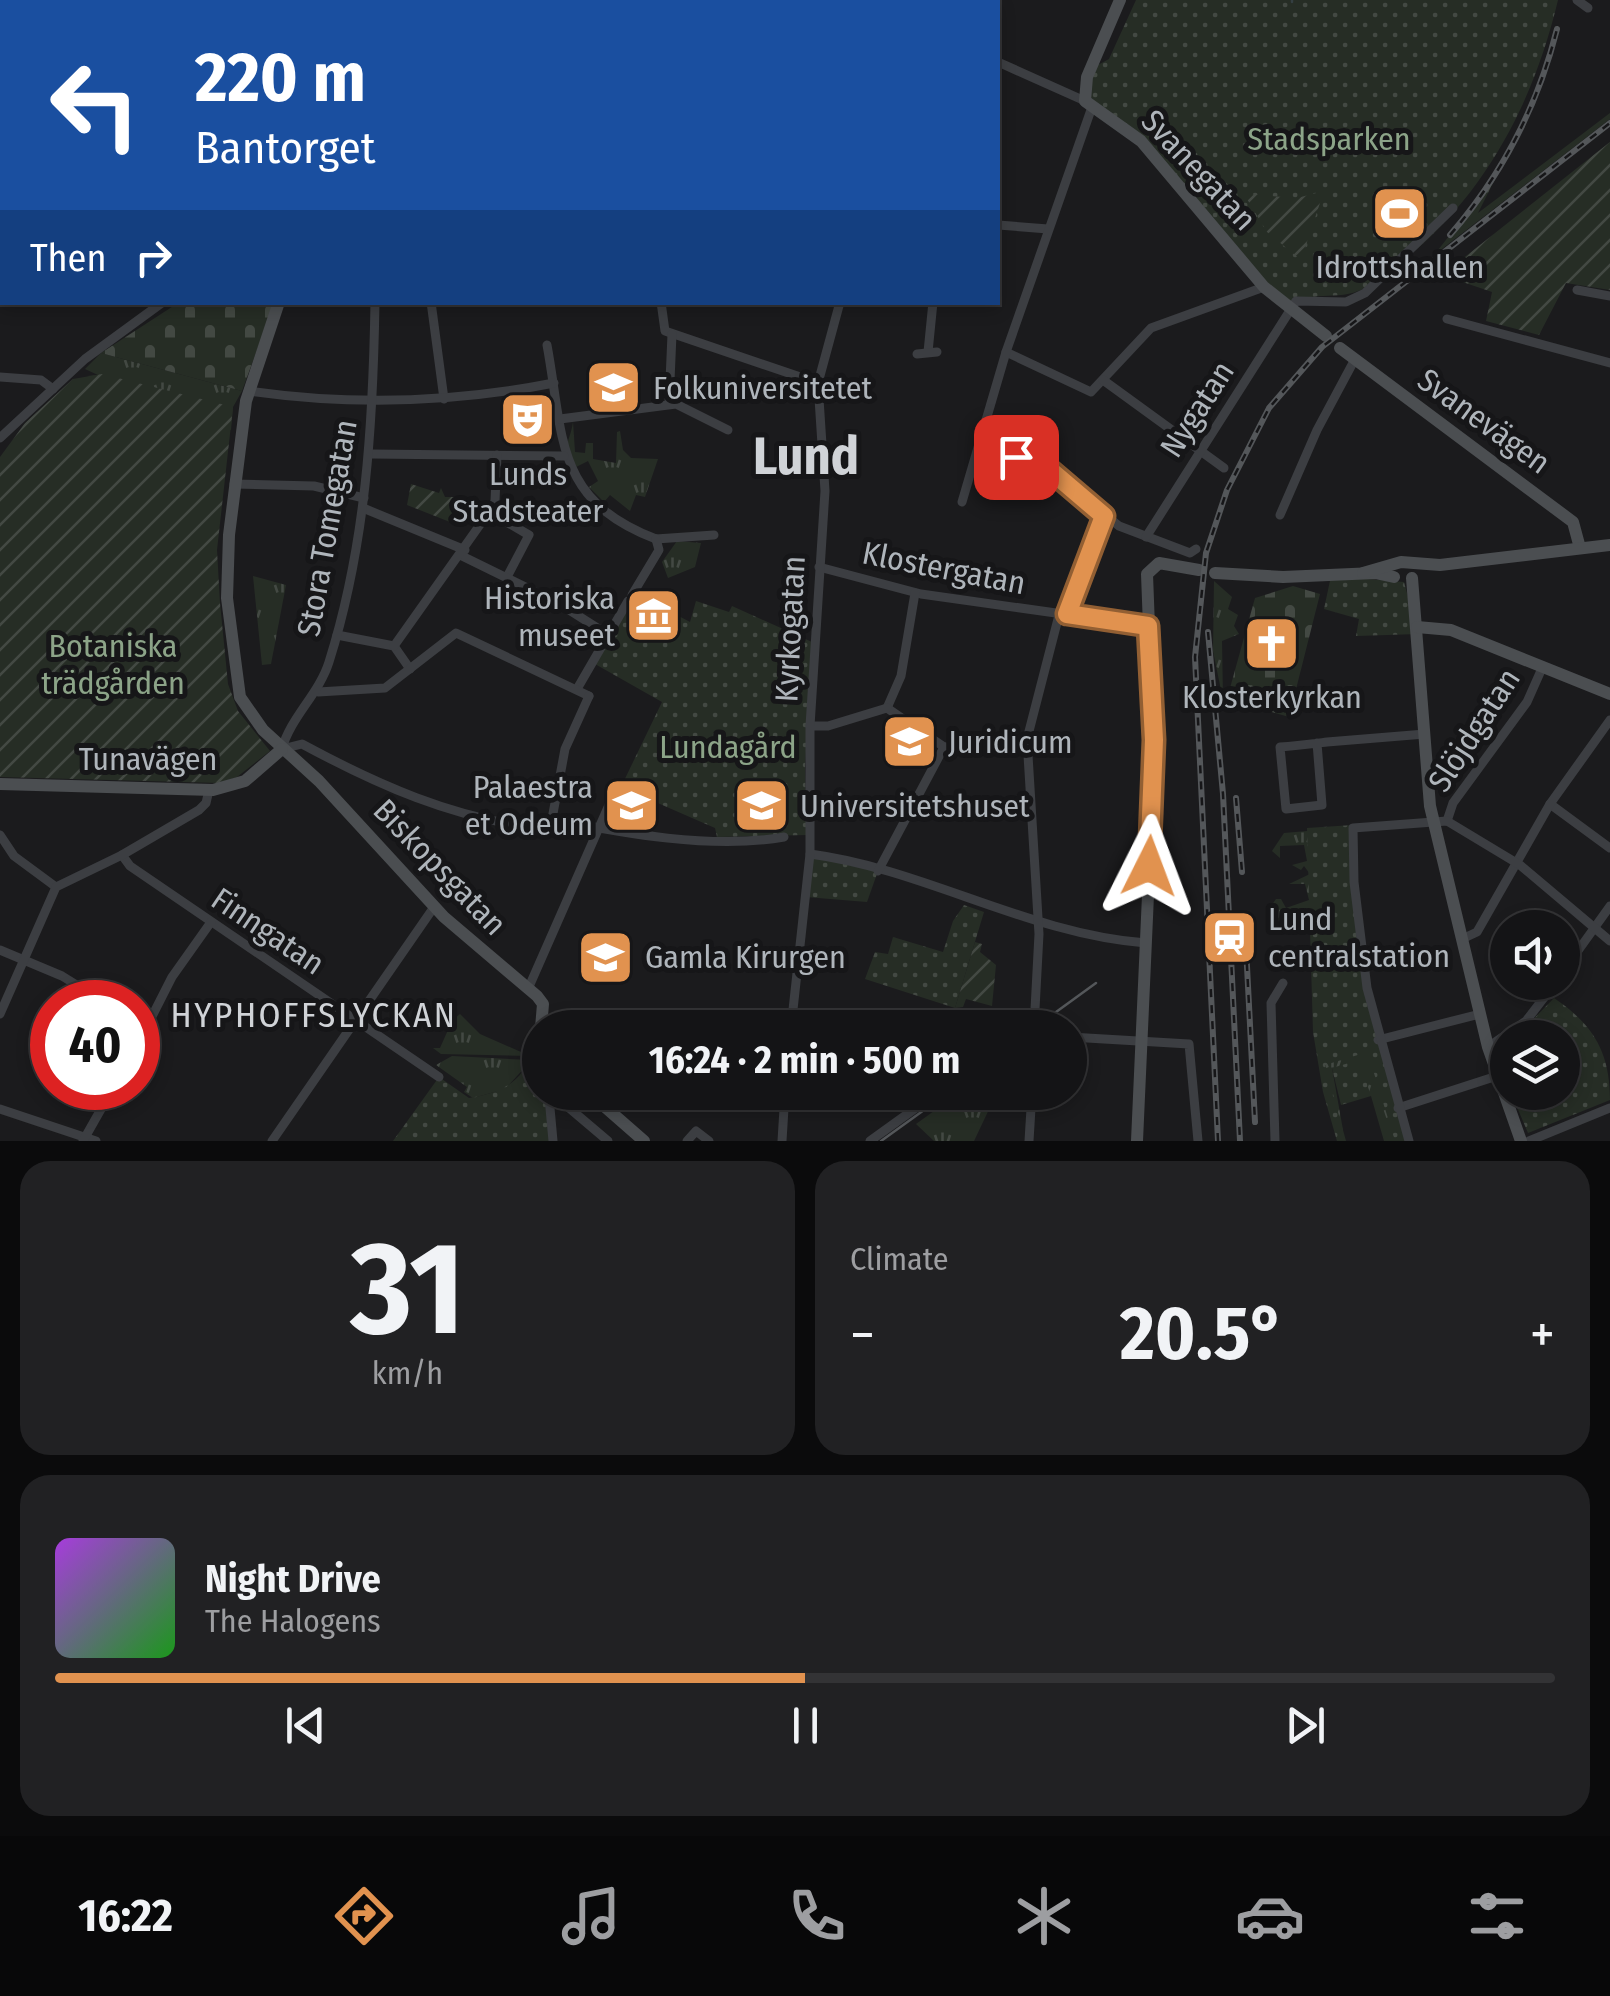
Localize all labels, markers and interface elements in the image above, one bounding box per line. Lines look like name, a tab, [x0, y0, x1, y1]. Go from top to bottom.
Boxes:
text: 220 m	[195, 36, 366, 120]
icon: left	[30, 40, 160, 170]
street label: Svanegatan	[1134, 102, 1264, 238]
park label: Stadsparken	[1247, 120, 1411, 158]
text: Bantorget	[195, 121, 376, 175]
sports icon: Idrottshallen	[1370, 183, 1430, 243]
icon: right	[126, 230, 181, 285]
text: Then	[30, 235, 106, 281]
place label: Idrottshallen	[1316, 248, 1484, 286]
street label: Nygatan	[1152, 354, 1242, 464]
school or university icon: Folkuniversitetet	[584, 358, 644, 418]
street label: Svanevägen	[1411, 360, 1557, 482]
place label: Folkuniversitetet	[653, 369, 872, 407]
theatre icon: Lunds Stadsteater	[498, 390, 558, 450]
pin	[974, 415, 1059, 500]
street label: Stora Tomegatan	[289, 417, 365, 639]
district label: Lund	[753, 425, 859, 488]
icon: arrive	[989, 430, 1044, 485]
place label: Lunds Stadsteater	[453, 455, 603, 530]
street label: Klostergatan	[859, 534, 1029, 602]
street label: Kyrkogatan	[767, 555, 813, 703]
place label: Historiska museet	[484, 579, 616, 654]
museum icon: Historiska museet	[624, 586, 684, 646]
church icon: Klosterkyrkan	[1242, 613, 1302, 673]
park label: Botaniska trädgården	[41, 627, 185, 702]
street label: Slöjdgatan	[1420, 661, 1528, 799]
place label: Klosterkyrkan	[1182, 678, 1362, 716]
school or university icon: Juridicum	[879, 712, 939, 772]
place label: Juridicum	[948, 723, 1073, 761]
park label: Lundagård	[659, 728, 797, 766]
street label: Tunavägen	[79, 740, 217, 778]
place label: Palaestra et Odeum	[465, 768, 593, 843]
school or university icon: Palaestra et Odeum	[602, 775, 662, 835]
school or university icon: Universitetshuset	[731, 776, 791, 836]
place label: Universitetshuset	[800, 787, 1030, 825]
street label: Biskopsgatan	[366, 791, 514, 943]
position arrow	[1097, 814, 1201, 918]
street label: Finngatan	[204, 880, 332, 982]
place label: Lund centralstation	[1268, 900, 1450, 975]
station icon: Lund centralstation	[1199, 907, 1259, 967]
map controls	[1490, 910, 1580, 1110]
button: sound	[1490, 910, 1580, 1000]
school or university icon: Gamla Kirurgen	[576, 927, 636, 987]
place label: Gamla Kirurgen	[645, 938, 846, 976]
speed limit sign: 40	[30, 980, 160, 1110]
district label: HYPHOFFSLYCKAN	[170, 994, 458, 1036]
button: layers	[1490, 1020, 1580, 1110]
text: 16:24 · 2 min · 500 m	[649, 1037, 960, 1083]
text: 31	[351, 1211, 464, 1367]
text: Climate	[850, 1240, 949, 1278]
text: 20.5°	[1120, 1289, 1285, 1379]
text: −	[850, 1302, 875, 1368]
text: +	[1530, 1302, 1555, 1368]
text: km/h	[372, 1354, 443, 1392]
text: Night Drive	[205, 1556, 381, 1602]
text: The Halogens	[205, 1602, 381, 1640]
icon: previous	[278, 1698, 333, 1753]
icon: pause	[778, 1698, 833, 1753]
icon: next	[1278, 1698, 1333, 1753]
icon: directions	[329, 1881, 399, 1951]
icon: music	[556, 1881, 626, 1951]
icon: phone	[782, 1881, 852, 1951]
icon: climate	[1009, 1881, 1079, 1951]
icon: car	[1235, 1881, 1305, 1951]
icon: filters	[1462, 1881, 1532, 1951]
text: 16:22	[78, 1889, 173, 1943]

